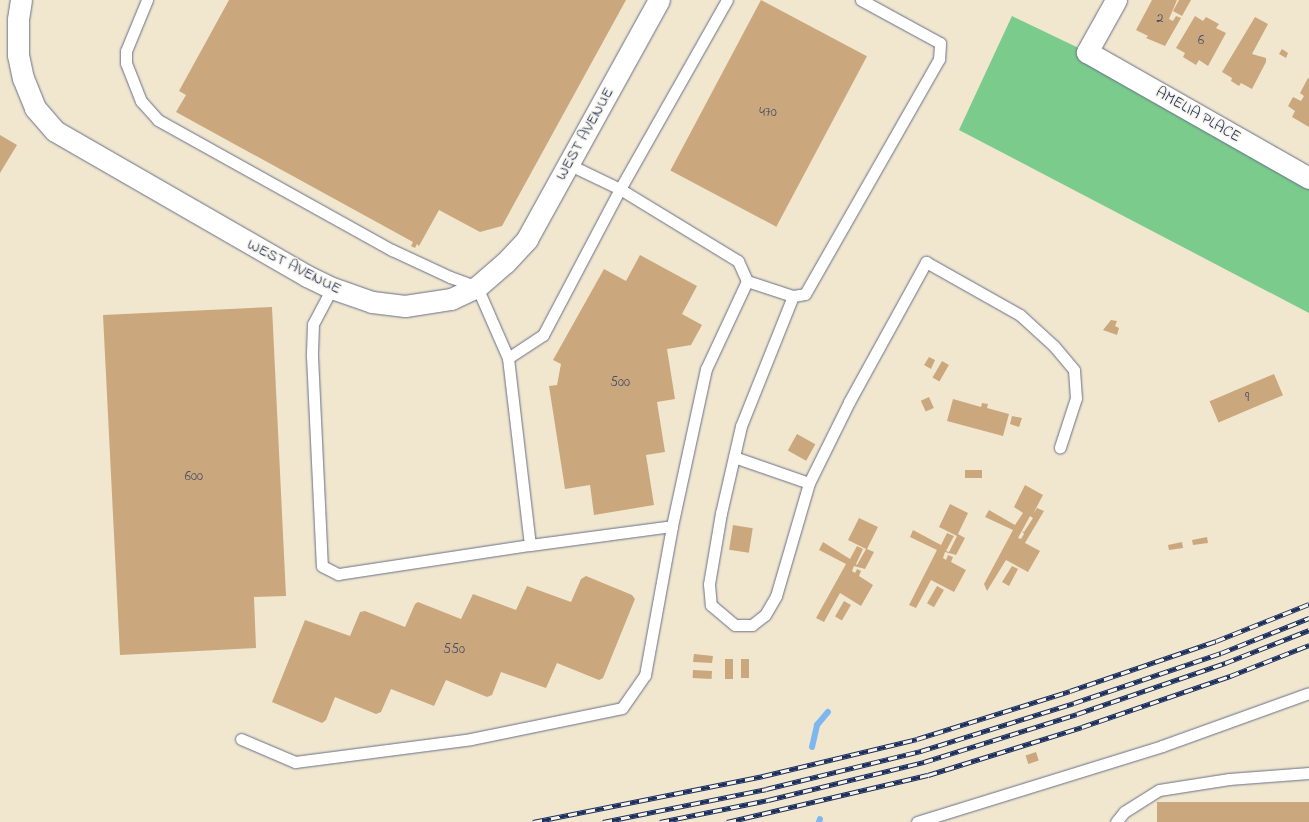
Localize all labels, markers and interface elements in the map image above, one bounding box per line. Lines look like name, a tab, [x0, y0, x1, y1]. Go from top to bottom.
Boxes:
house number: 2	[1157, 11, 1163, 27]
house number: 6	[1198, 33, 1204, 49]
street label: AMELIA PLACE	[1152, 83, 1244, 147]
street label: WEST AVENUE	[552, 84, 618, 184]
house number: 470	[759, 105, 777, 121]
street label: WEST AVENUE	[244, 235, 344, 299]
house number: 500	[610, 375, 630, 391]
house number: 9	[1245, 390, 1249, 406]
house number: 600	[185, 469, 203, 485]
house number: 550	[443, 642, 465, 658]

